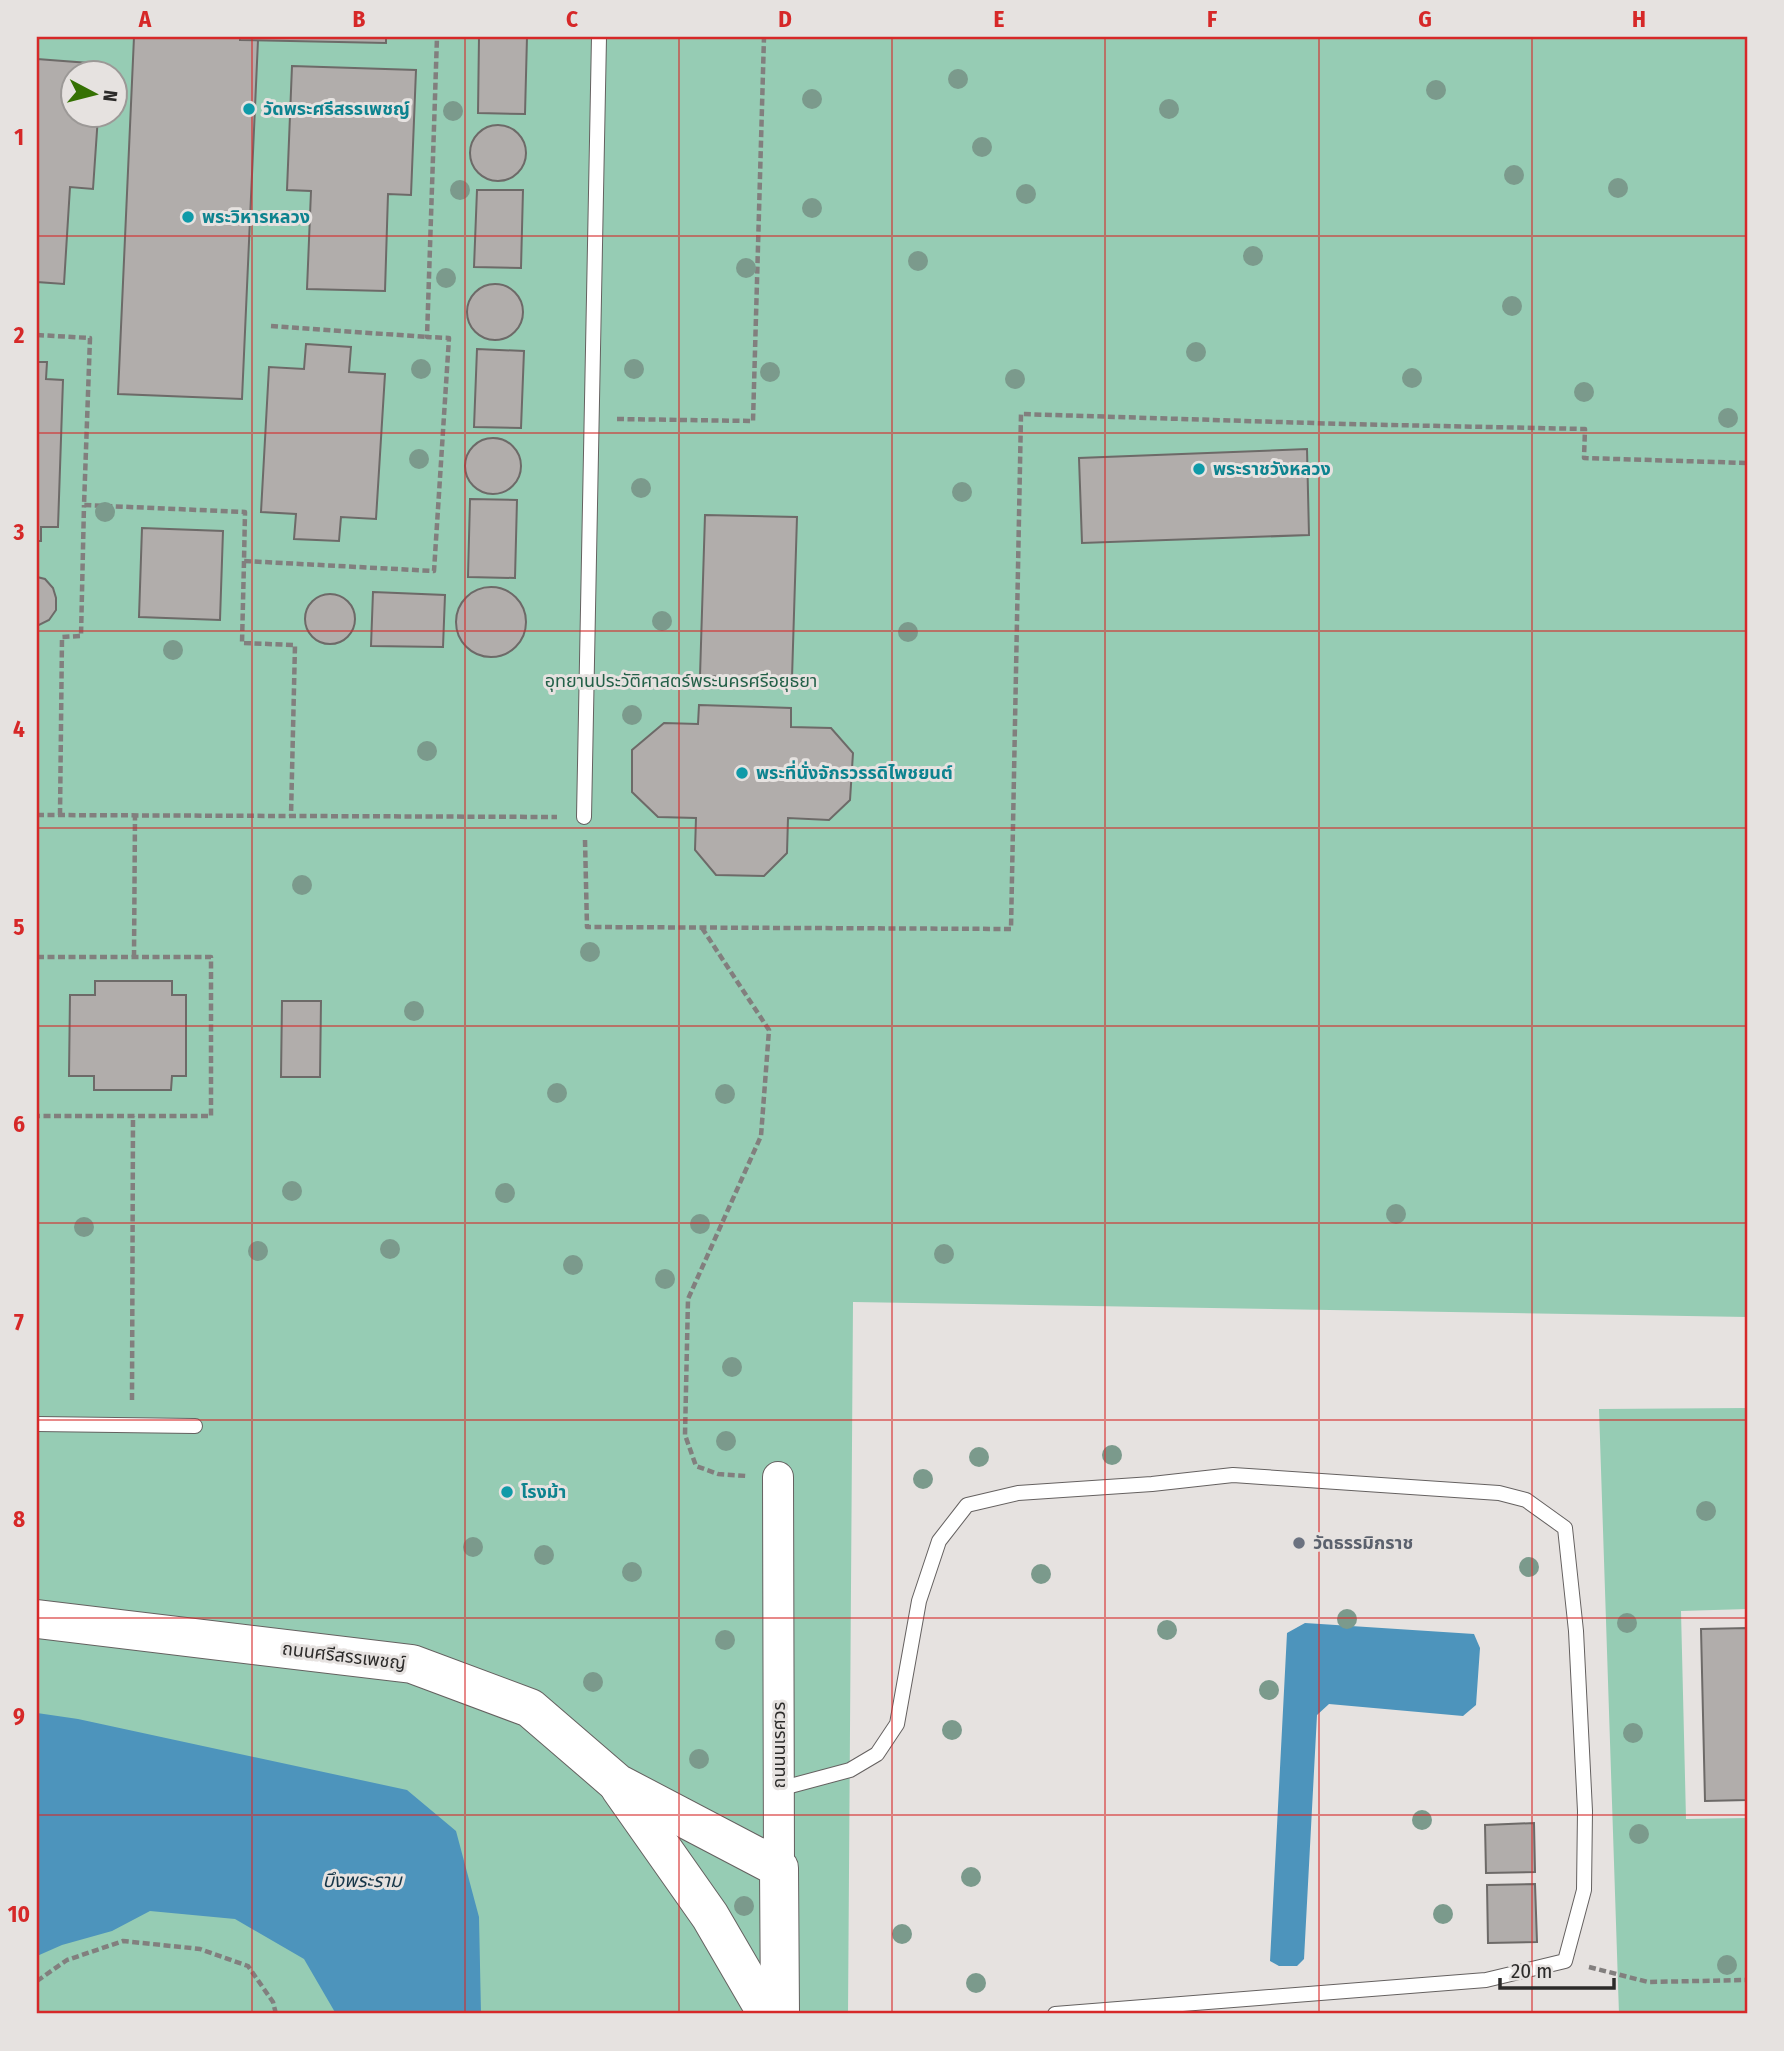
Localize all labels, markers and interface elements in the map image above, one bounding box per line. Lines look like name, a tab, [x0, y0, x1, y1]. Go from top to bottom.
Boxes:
text: A	[138, 5, 152, 33]
text: B	[353, 5, 366, 33]
text: C	[566, 5, 578, 33]
text: D	[778, 5, 792, 33]
text: E	[994, 5, 1005, 33]
text: F	[1207, 5, 1217, 33]
text: G	[1418, 5, 1432, 33]
text: H	[1632, 5, 1646, 33]
north arrow	[60, 60, 130, 130]
text: N	[98, 89, 122, 103]
place label: วัดพระศรีสรรเพชญ์	[263, 98, 410, 120]
marker: วัดพระศรีสรรเพชญ์	[241, 101, 257, 117]
text: 1	[14, 123, 24, 151]
place label: พระวิหารหลวง	[202, 206, 310, 228]
marker: พระวิหารหลวง	[180, 209, 196, 225]
text: 2	[13, 321, 25, 349]
place label: พระราชวังหลวง	[1213, 458, 1331, 480]
marker: พระราชวังหลวง	[1191, 461, 1207, 477]
text: 3	[13, 518, 25, 546]
park label: อุทยานประวัติศาสตร์พระนครศรีอยุธยา	[545, 670, 817, 692]
text: 4	[13, 715, 25, 743]
place label: พระที่นั่งจักรวรรดิไพชยนต์	[756, 760, 953, 784]
marker: พระที่นั่งจักรวรรดิไพชยนต์	[734, 765, 750, 781]
text: 5	[13, 913, 25, 941]
text: 6	[13, 1110, 25, 1138]
text: 7	[14, 1308, 24, 1336]
place label: โรงม้า	[521, 1481, 566, 1503]
marker: โรงม้า	[499, 1484, 515, 1500]
text: 8	[13, 1505, 25, 1533]
place label: วัดธรรมิกราช	[1313, 1532, 1413, 1554]
marker: วัดธรรมิกราช	[1291, 1535, 1307, 1551]
street label: ถนนศรีสรรเพชญ์	[281, 1637, 407, 1675]
street label: ถนนนเรศวร	[768, 1701, 790, 1788]
text: 9	[13, 1702, 25, 1730]
water label: บึงพระราม	[322, 1869, 403, 1892]
text: 10	[8, 1900, 30, 1928]
scale bar	[1500, 1946, 1614, 1990]
text: 20 m	[1511, 1958, 1552, 1984]

